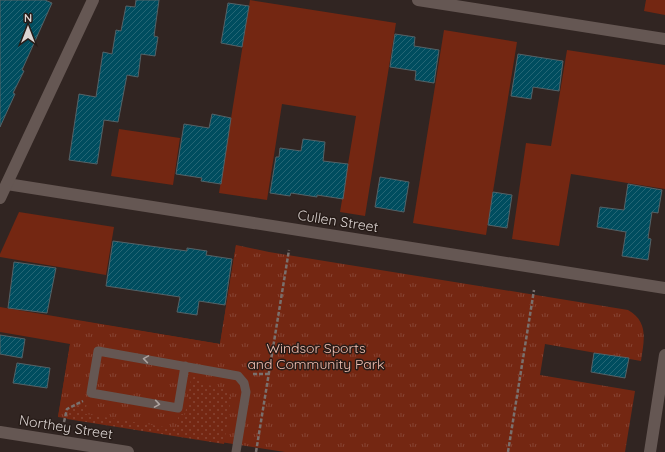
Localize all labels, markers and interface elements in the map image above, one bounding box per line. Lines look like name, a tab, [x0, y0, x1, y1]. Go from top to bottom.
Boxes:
north arrow	[8, 8, 48, 48]
text: N	[24, 11, 32, 25]
street label: Cullen Street	[296, 206, 380, 236]
park label: Windsor Sports and Community Park	[247, 339, 385, 373]
one-way arrow	[143, 355, 149, 364]
one-way arrow	[154, 399, 160, 408]
street label: Northey Street	[18, 411, 114, 443]

